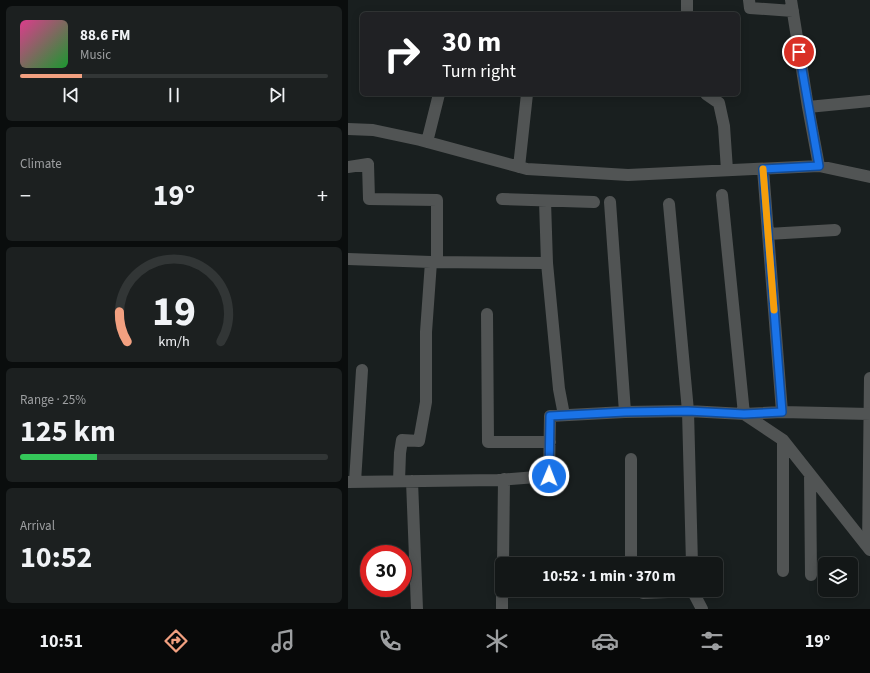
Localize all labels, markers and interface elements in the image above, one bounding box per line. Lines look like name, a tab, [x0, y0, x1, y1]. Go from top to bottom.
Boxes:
text: 30 m	[442, 22, 501, 62]
text: 88.6 FM	[80, 25, 131, 46]
icon: right	[376, 28, 428, 80]
pin	[782, 35, 816, 69]
icon: arrive	[788, 41, 810, 63]
text: Music	[80, 46, 111, 64]
text: Turn right	[442, 59, 516, 84]
icon: previous	[60, 84, 82, 106]
icon: pause	[163, 84, 185, 106]
icon: next	[266, 84, 288, 106]
text: Climate	[20, 155, 62, 173]
text: 19°	[153, 174, 195, 217]
text: −	[20, 180, 31, 212]
text: +	[317, 180, 328, 212]
text: 19	[152, 282, 196, 342]
text: km/h	[158, 331, 190, 352]
text: Range · 25%	[20, 391, 86, 409]
text: 125 km	[20, 410, 116, 453]
position arrow	[528, 455, 570, 497]
text: Arrival	[20, 517, 55, 535]
text: 10:52	[20, 536, 92, 579]
speed limit sign: 30	[360, 545, 412, 597]
map controls	[818, 557, 858, 597]
button: layers	[818, 557, 858, 597]
text: 10:52 · 1 min · 370 m	[542, 566, 676, 587]
icon: directions	[162, 627, 190, 655]
icon: music	[269, 627, 297, 655]
icon: phone	[376, 627, 404, 655]
icon: climate	[483, 627, 511, 655]
icon: car	[591, 627, 619, 655]
icon: filters	[698, 627, 726, 655]
text: 10:51	[40, 629, 83, 654]
text: 19°	[805, 629, 830, 654]

